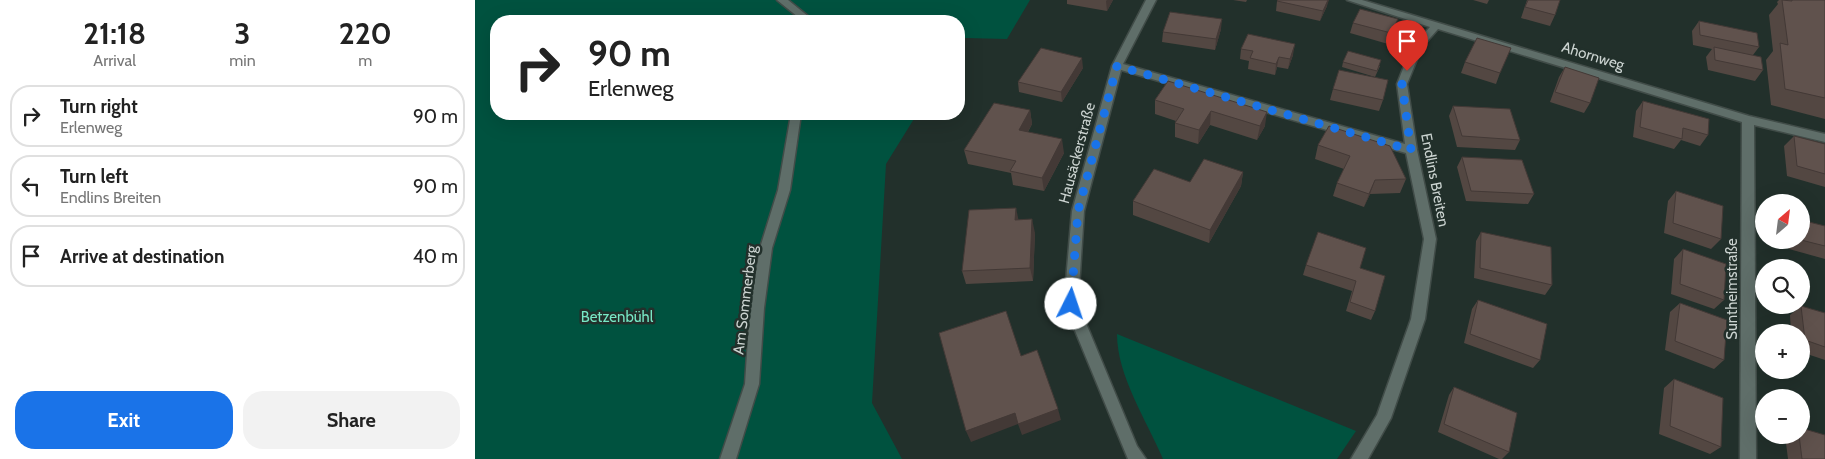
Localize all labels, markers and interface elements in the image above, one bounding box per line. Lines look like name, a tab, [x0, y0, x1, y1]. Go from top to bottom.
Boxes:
text: 21:18	[83, 15, 146, 52]
text: 3	[234, 15, 251, 52]
text: 220	[339, 15, 392, 52]
pin	[1386, 20, 1428, 71]
icon: arrive	[1393, 27, 1421, 55]
text: 90 m	[588, 32, 671, 75]
icon: right	[505, 35, 570, 100]
street label: Ahornweg	[1559, 38, 1627, 74]
text: Arrival	[93, 51, 136, 70]
text: min	[229, 51, 256, 70]
text: m	[358, 51, 372, 70]
text: Erlenweg	[588, 75, 673, 102]
text: Turn right	[60, 95, 138, 118]
street label: Hausäckerstraße	[1055, 100, 1099, 206]
icon: right	[17, 102, 45, 130]
text: 90 m	[413, 105, 458, 128]
text: Erlenweg	[60, 118, 122, 137]
street label: Endlins Breiten	[1417, 132, 1453, 228]
text: Turn left	[60, 165, 128, 188]
icon: left	[17, 172, 45, 200]
text: 90 m	[413, 175, 458, 198]
text: Endlins Breiten	[60, 188, 161, 207]
north arrow	[1755, 194, 1810, 249]
map controls	[1755, 194, 1810, 444]
street label: Suntheimstraße	[1723, 238, 1741, 340]
icon: arrive	[17, 242, 45, 270]
street label: Am Sommerberg	[729, 244, 761, 356]
text: Arrive at destination	[60, 245, 224, 268]
text: 40 m	[413, 245, 458, 268]
button: search	[1755, 259, 1810, 314]
position arrow	[1044, 277, 1096, 329]
park label: Betzenbühl	[581, 308, 654, 326]
button: +	[1755, 324, 1810, 379]
button: −	[1755, 389, 1810, 444]
button: Exit	[15, 391, 233, 449]
button: Share	[243, 391, 460, 449]

